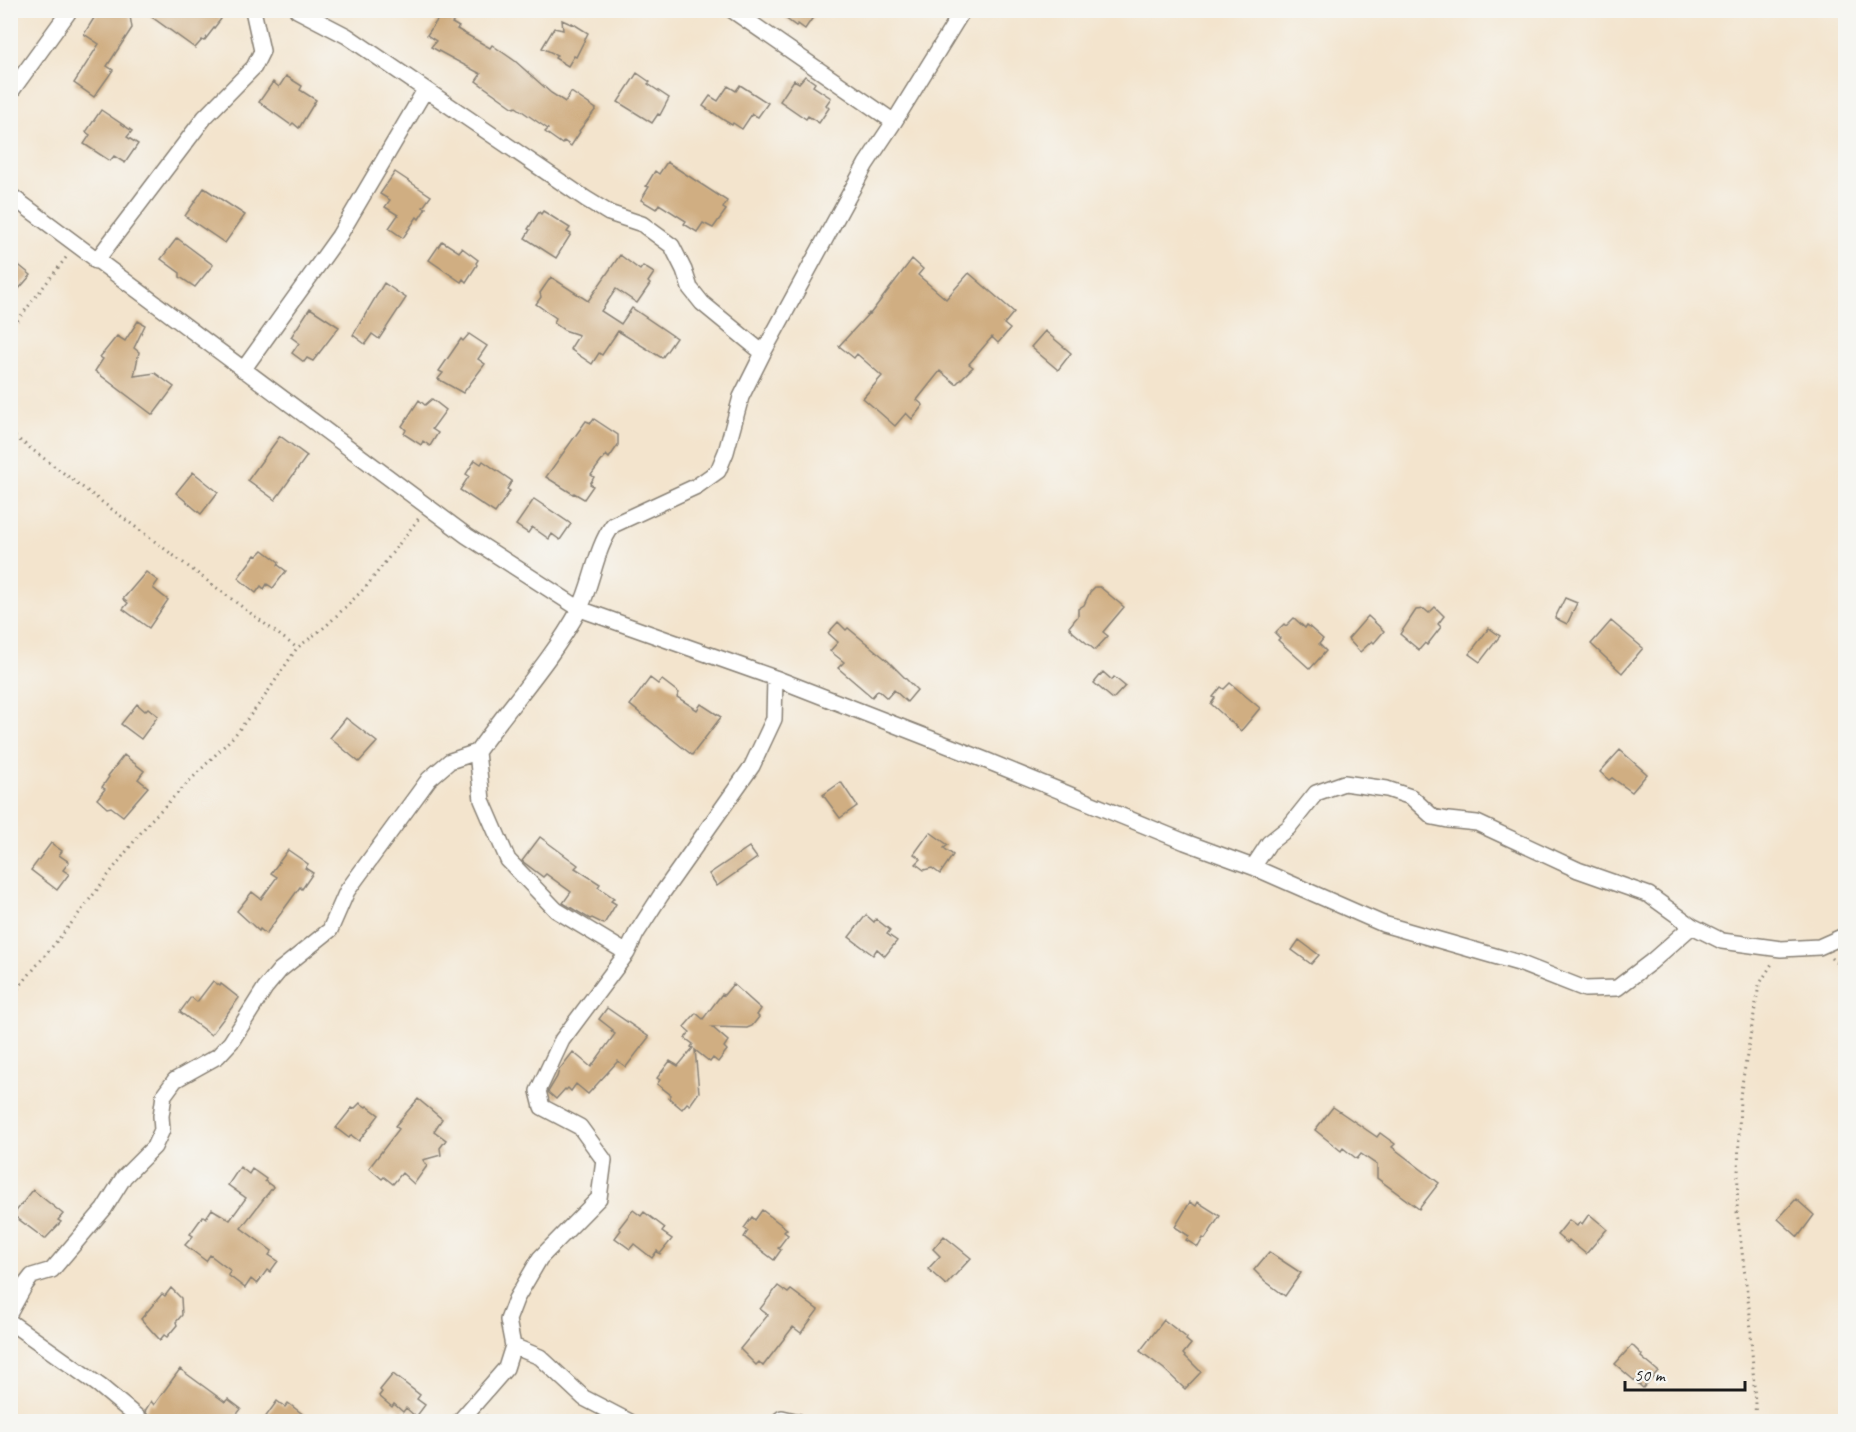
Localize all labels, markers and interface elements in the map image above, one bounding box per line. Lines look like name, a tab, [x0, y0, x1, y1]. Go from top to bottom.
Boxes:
scale bar	[1625, 1354, 1745, 1392]
text: 50 m	[1634, 1364, 1667, 1386]

